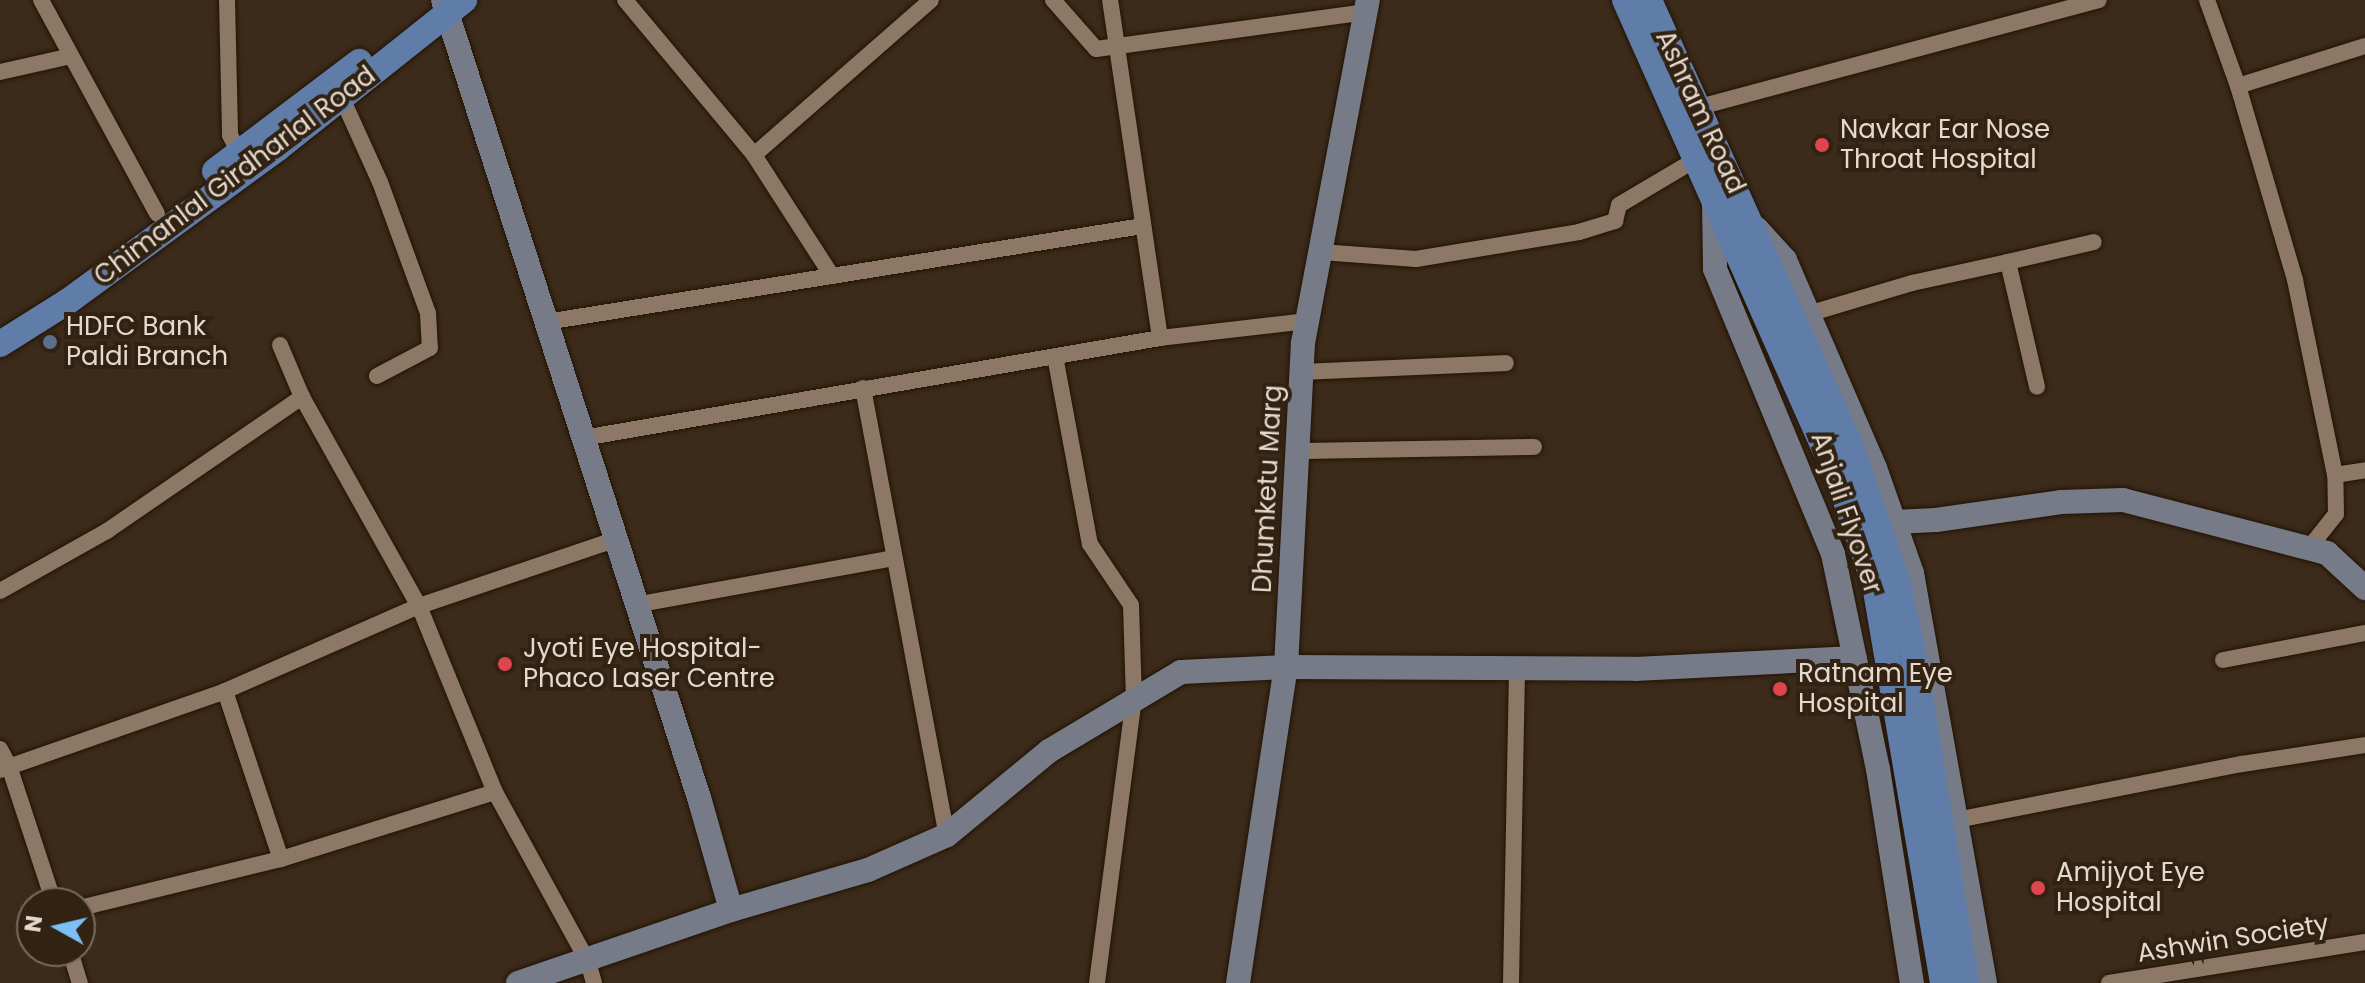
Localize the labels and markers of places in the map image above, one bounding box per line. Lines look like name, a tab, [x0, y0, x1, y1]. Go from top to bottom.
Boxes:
place label: Navkar Ear Nose Throat Hospital	[1840, 114, 2050, 176]
marker: Navkar Ear Nose Throat Hospital	[1811, 134, 1833, 156]
place label: HDFC Bank Paldi Branch	[66, 311, 228, 372]
marker: HDFC Bank Paldi Branch	[41, 333, 59, 351]
place label: Jyoti Eye Hospital- Phaco Laser Centre	[523, 633, 775, 694]
marker: Jyoti Eye Hospital- Phaco Laser Centre	[494, 653, 516, 675]
place label: Ratnam Eye Hospital	[1798, 658, 1953, 720]
marker: Ratnam Eye Hospital	[1769, 678, 1791, 700]
place label: Amijyot Eye Hospital	[2056, 857, 2205, 918]
marker: Amijyot Eye Hospital	[2027, 877, 2049, 899]

